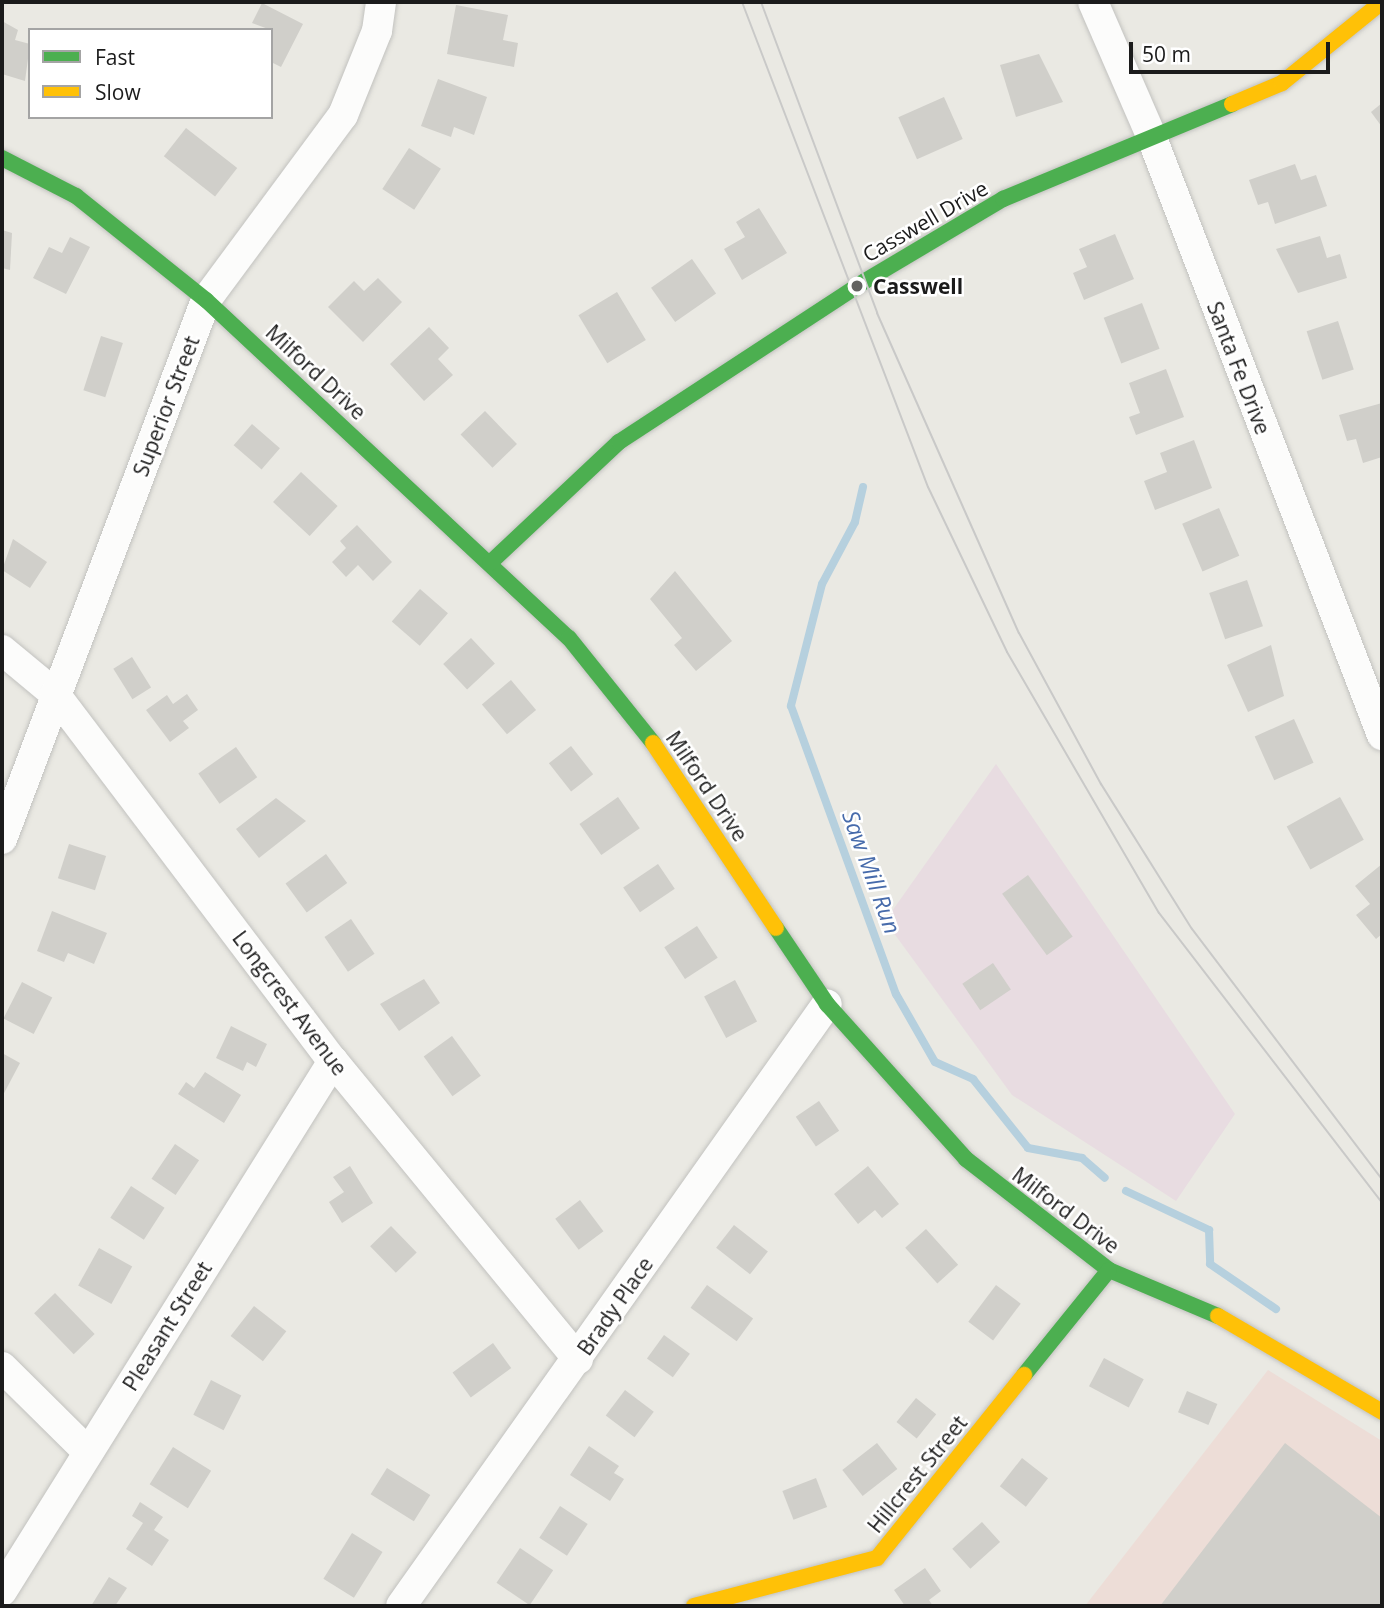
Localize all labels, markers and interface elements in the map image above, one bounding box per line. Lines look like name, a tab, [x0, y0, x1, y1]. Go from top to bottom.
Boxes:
legend	[28, 28, 273, 119]
scale bar	[1132, 28, 1333, 72]
text: 50 m	[1142, 40, 1191, 68]
text: Fast	[95, 43, 135, 71]
text: Slow	[95, 78, 141, 106]
street label: Casswell Drive	[858, 175, 992, 267]
place label: Casswell	[873, 273, 963, 299]
marker: Casswell	[847, 276, 867, 296]
street label: Santa Fe Drive	[1202, 298, 1276, 438]
street label: Milford Drive	[261, 319, 371, 425]
street label: Superior Street	[128, 332, 204, 480]
street label: Milford Drive	[661, 726, 753, 846]
water label: Saw Mill Run	[837, 807, 907, 937]
street label: Longcrest Avenue	[227, 926, 353, 1080]
street label: Milford Drive	[1008, 1162, 1124, 1258]
street label: Brady Place	[572, 1252, 658, 1360]
street label: Pleasant Street	[117, 1257, 217, 1395]
street label: Hillcrest Street	[862, 1410, 972, 1538]

